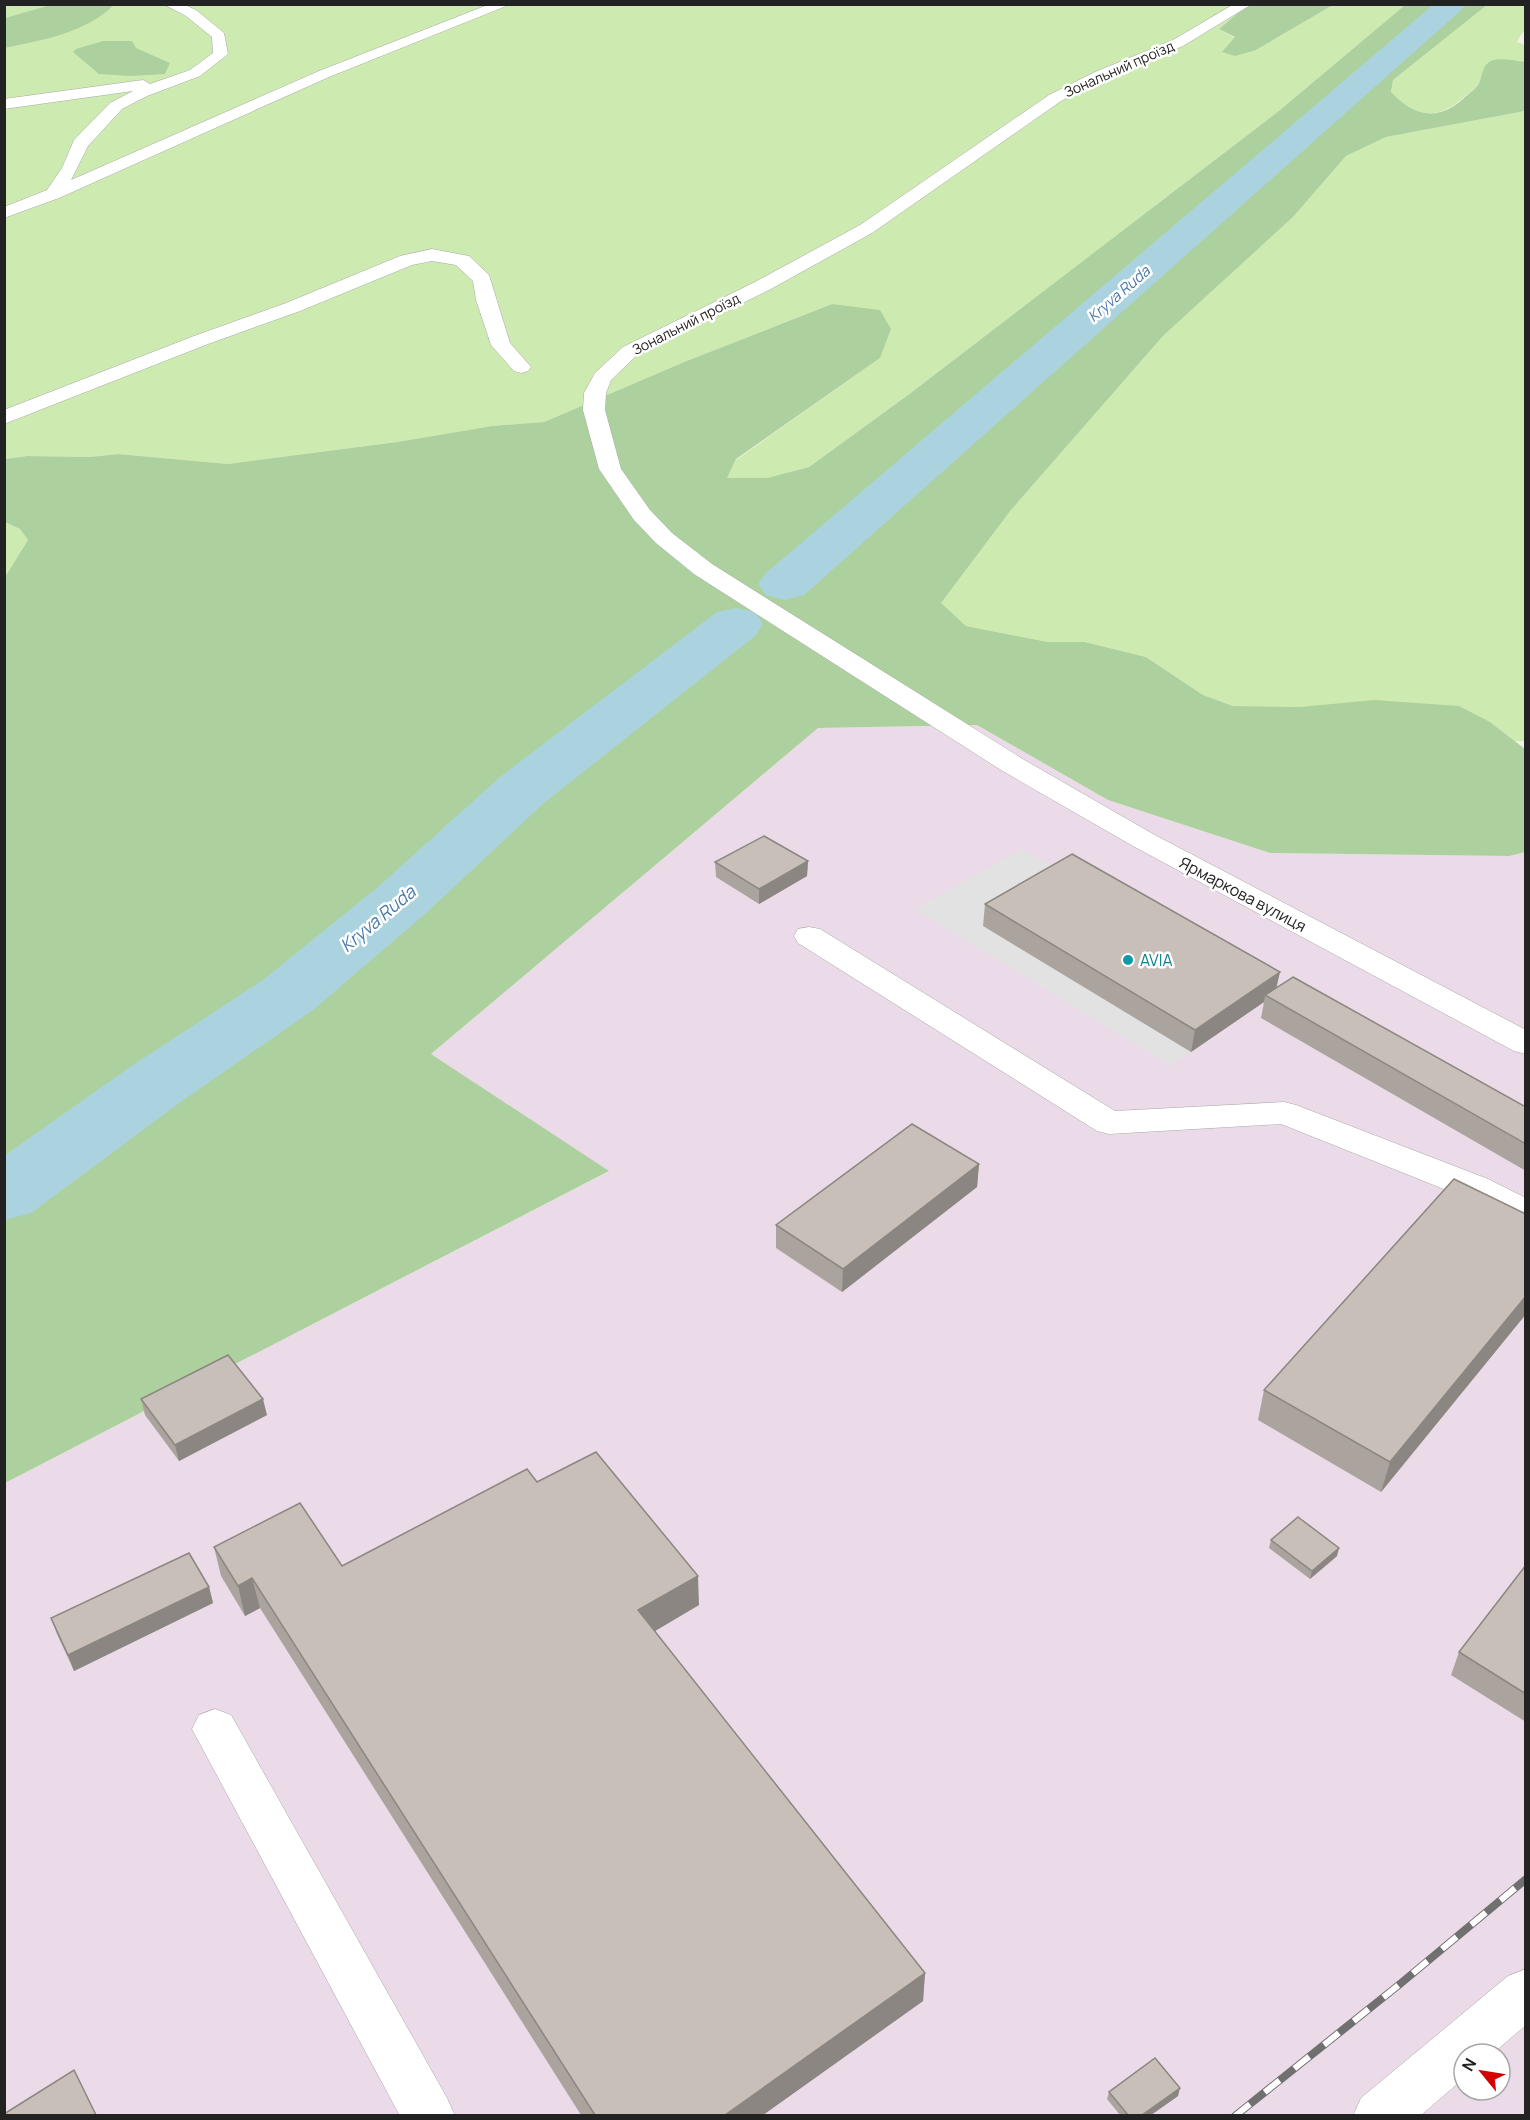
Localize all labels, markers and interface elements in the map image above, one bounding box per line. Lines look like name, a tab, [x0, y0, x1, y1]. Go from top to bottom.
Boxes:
street label: Зональний проїзд	[1061, 36, 1177, 101]
water label: Kryva Ruda	[1083, 260, 1155, 327]
street label: Зональний проїзд	[629, 288, 743, 359]
street label: Ярмаркова вулиця	[1176, 851, 1310, 937]
water label: Kryva Ruda	[335, 879, 421, 957]
place label: AVIA	[1140, 949, 1173, 971]
marker: AVIA	[1121, 953, 1135, 967]
north arrow	[1452, 2042, 1512, 2102]
text: N	[1457, 2054, 1481, 2075]

